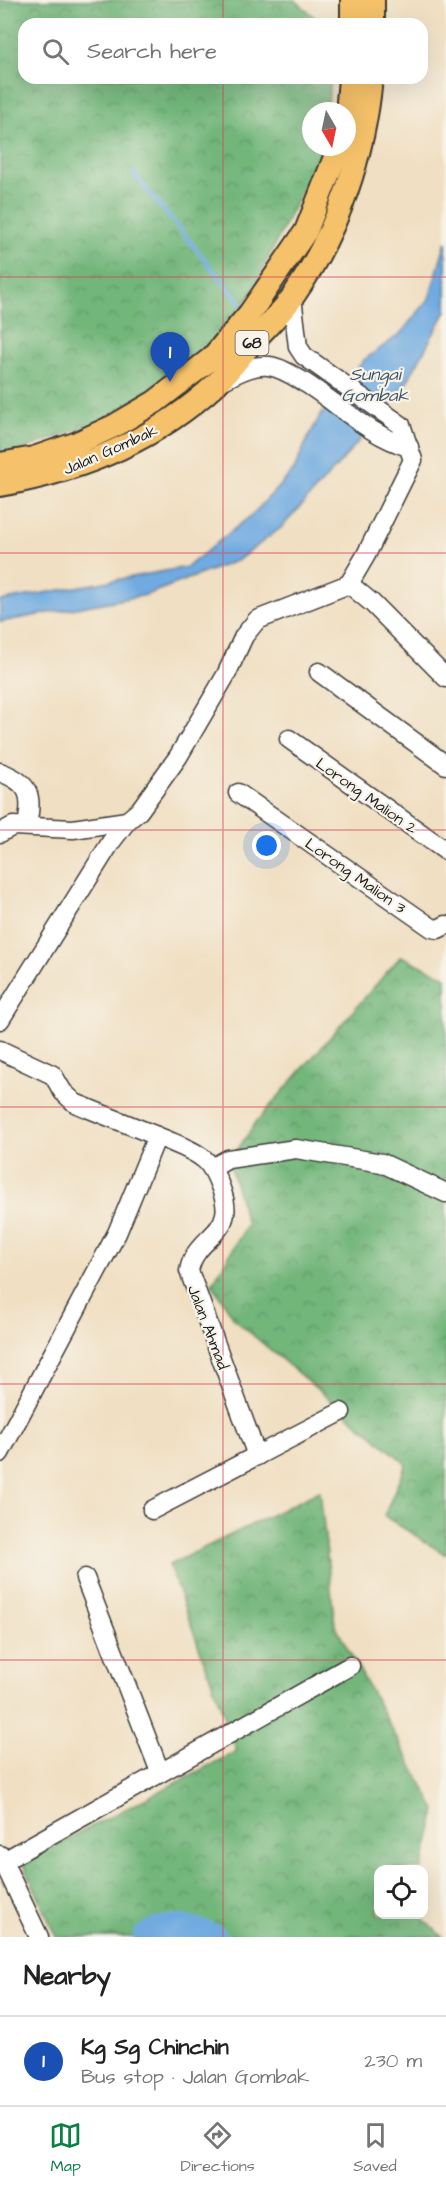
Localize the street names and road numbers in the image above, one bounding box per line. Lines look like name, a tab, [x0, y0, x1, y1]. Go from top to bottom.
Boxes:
road number: 68	[236, 331, 268, 355]
street label: Jalan Gombak	[60, 419, 161, 481]
street label: Lorong Malion 2	[311, 753, 422, 840]
street label: Lorong Malion 3	[300, 833, 410, 920]
street label: Jalan Ahmad	[182, 1282, 234, 1373]

